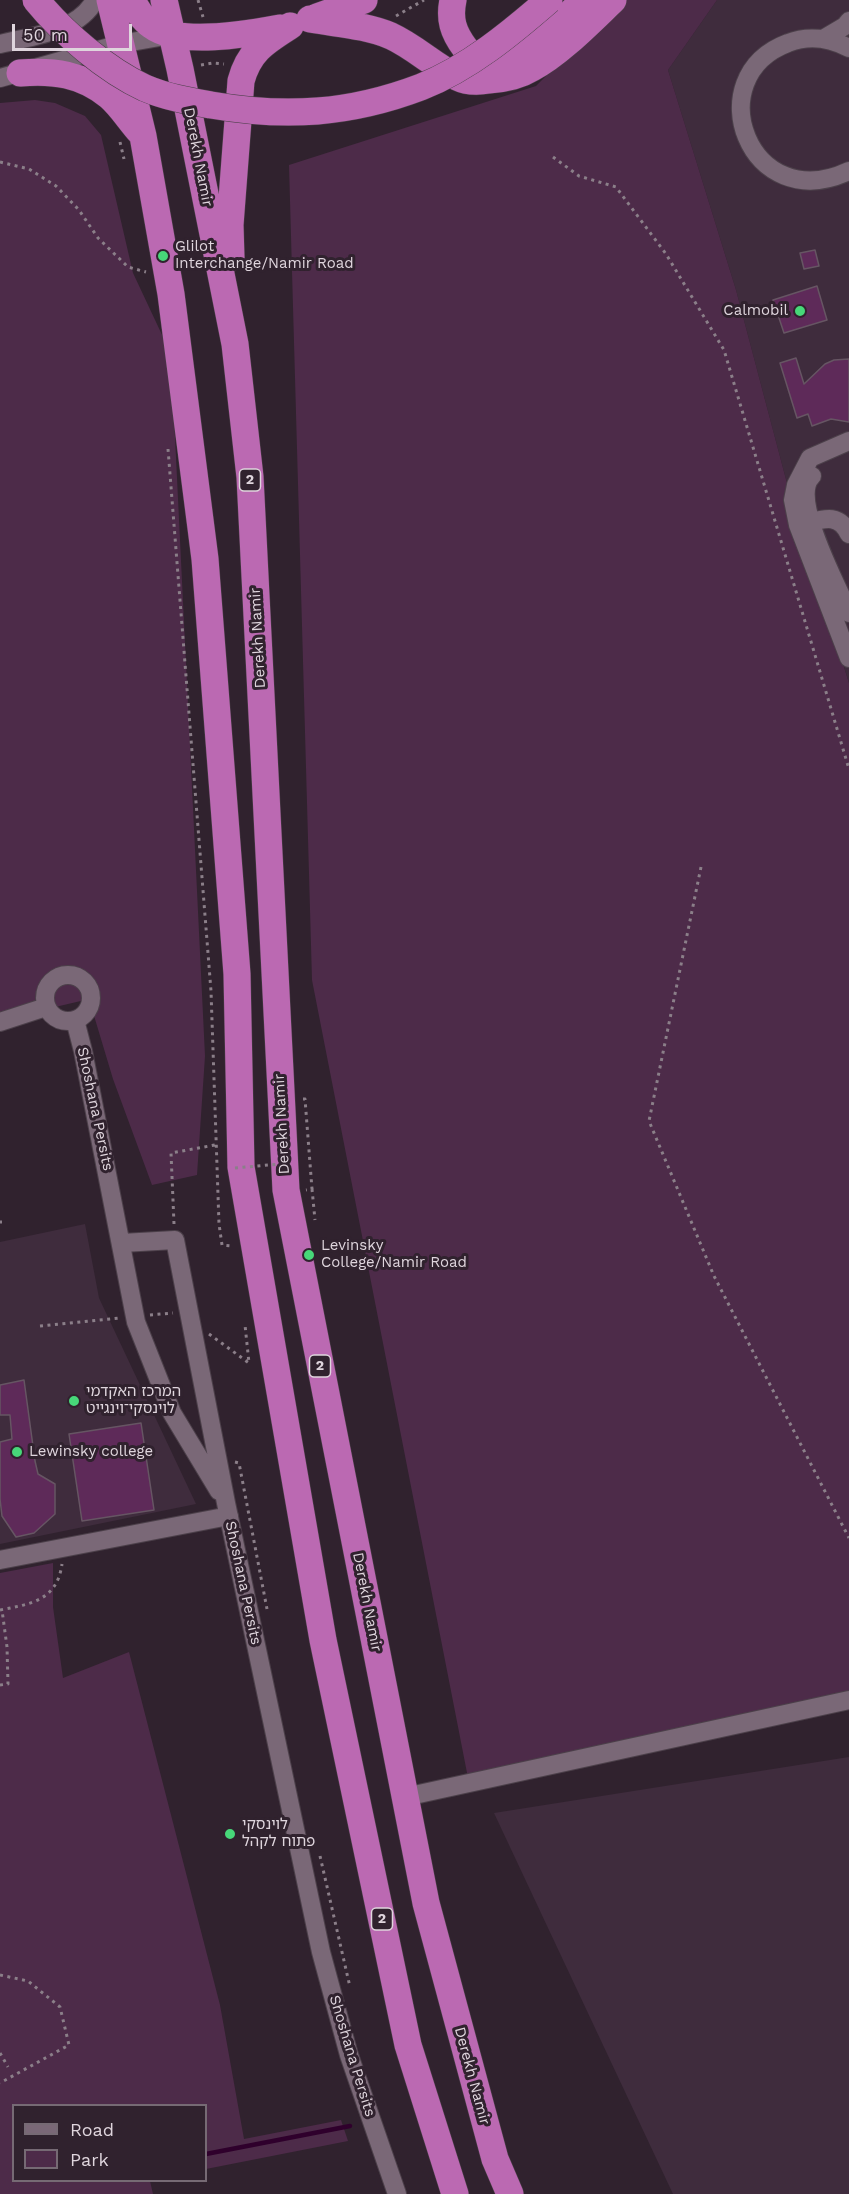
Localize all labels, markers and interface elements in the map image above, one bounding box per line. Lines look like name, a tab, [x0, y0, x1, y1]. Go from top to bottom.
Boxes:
scale bar	[15, 12, 135, 50]
text: 50 m	[23, 24, 68, 45]
street label: Derekh Namir	[180, 106, 216, 208]
place label: Glilot Interchange/Namir Road	[175, 238, 354, 273]
marker: Glilot Interchange/Namir Road	[156, 249, 170, 263]
place label: Calmobil	[723, 302, 788, 320]
marker: Calmobil	[793, 304, 807, 318]
road number: 2	[240, 469, 260, 491]
street label: Derekh Namir	[246, 587, 270, 689]
street label: Shoshana Persits	[73, 1045, 117, 1173]
street label: Derekh Namir	[270, 1073, 294, 1175]
place label: Levinsky College/Namir Road	[321, 1237, 467, 1272]
marker: Levinsky College/Namir Road	[302, 1248, 316, 1262]
road number: 2	[310, 1355, 330, 1377]
place label: המרכז האקדמי לוינסקי־וינגייט	[86, 1383, 181, 1418]
marker: המרכז האקדמי לוינסקי־וינגייט	[67, 1394, 81, 1408]
place label: Lewinsky college	[29, 1443, 153, 1461]
marker: Lewinsky college	[10, 1445, 24, 1459]
street label: Shoshana Persits	[221, 1519, 265, 1647]
street label: Derekh Namir	[349, 1551, 385, 1653]
place label: לוינסקי פתוח לקהל	[242, 1816, 315, 1851]
marker: לוינסקי פתוח לקהל	[223, 1827, 237, 1841]
road number: 2	[372, 1908, 392, 1930]
street label: Shoshana Persits	[325, 1993, 379, 2119]
street label: Derekh Namir	[450, 2025, 494, 2127]
legend	[12, 2104, 207, 2182]
text: Road	[70, 2119, 114, 2140]
text: Park	[70, 2149, 109, 2170]

